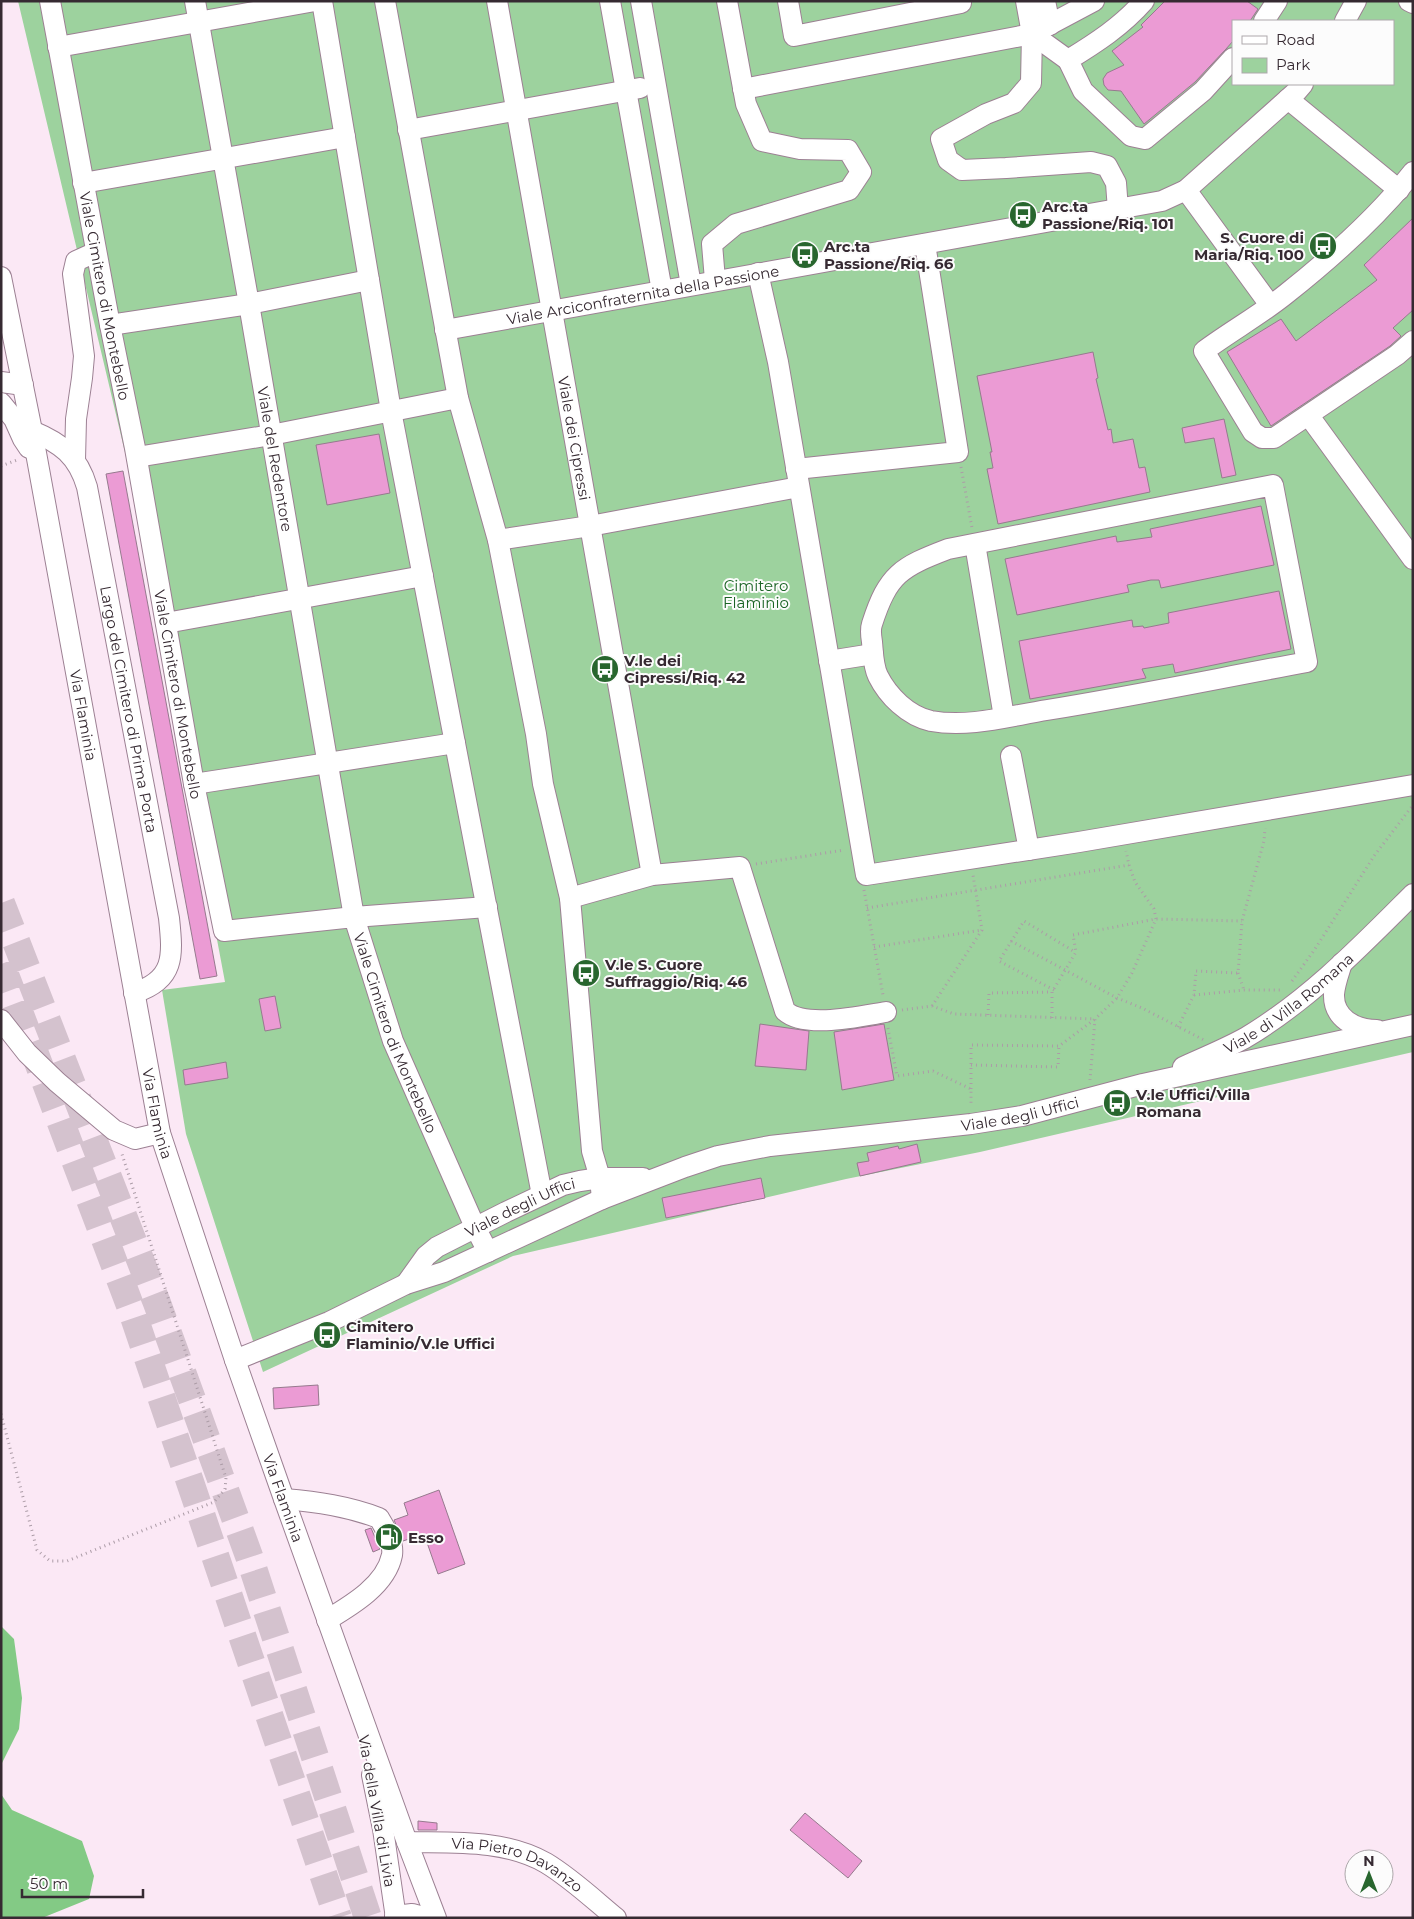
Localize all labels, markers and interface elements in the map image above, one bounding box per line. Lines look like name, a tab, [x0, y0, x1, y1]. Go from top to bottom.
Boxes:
legend	[1232, 20, 1394, 85]
text: Road	[1276, 30, 1315, 49]
text: Park	[1276, 55, 1310, 74]
street label: Viale Cimitero di Montebello	[76, 190, 135, 402]
place label: Arc.ta Passione/Riq. 101	[1041, 197, 1174, 233]
bus stop icon: Arc.ta Passione/Riq. 101	[1008, 200, 1038, 230]
place label: S. Cuore di Maria/Riq. 100	[1194, 228, 1304, 264]
bus stop icon: S. Cuore di Maria/Riq. 100	[1308, 231, 1338, 261]
place label: Arc.ta Passione/Riq. 66	[823, 237, 954, 273]
bus stop icon: Arc.ta Passione/Riq. 66	[790, 240, 820, 270]
street label: Viale Arciconfraternita della Passione	[505, 261, 781, 328]
street label: Viale dei Cipressi	[554, 375, 595, 502]
street label: Viale del Redentore	[254, 385, 297, 533]
park label: Cimitero Flaminio	[723, 576, 789, 612]
street label: Largo del Cimitero di Prima Porta	[96, 584, 162, 834]
street label: Viale Cimitero di Montebello	[151, 588, 206, 801]
place label: V.le dei Cipressi/Riq. 42	[623, 651, 745, 687]
bus stop icon: V.le dei Cipressi/Riq. 42	[590, 654, 620, 684]
street label: Via Flaminia	[66, 668, 101, 762]
street label: Viale Cimitero di Montebello	[350, 930, 442, 1136]
street label: Viale di Villa Romana	[1220, 949, 1357, 1057]
place label: V.le S. Cuore Suffraggio/Riq. 46	[604, 955, 747, 991]
bus stop icon: V.le S. Cuore Suffraggio/Riq. 46	[571, 958, 601, 988]
street label: Via Flaminia	[139, 1066, 177, 1161]
place label: V.le Uffici/Villa Romana	[1135, 1085, 1250, 1121]
bus stop icon: V.le Uffici/Villa Romana	[1102, 1088, 1132, 1118]
street label: Viale degli Uffici	[960, 1092, 1081, 1135]
street label: Viale degli Uffici	[461, 1173, 577, 1241]
place label: Cimitero Flaminio/V.le Uffici	[346, 1317, 495, 1353]
bus stop icon: Cimitero Flaminio/V.le Uffici	[312, 1320, 342, 1350]
street label: Via Flaminia	[259, 1451, 308, 1545]
fuel station icon: Esso	[374, 1522, 404, 1552]
place label: Esso	[408, 1528, 444, 1547]
street label: Via della Villa di Livia	[354, 1733, 400, 1889]
street label: Via Pietro Davanzo	[451, 1833, 587, 1896]
north arrow	[1344, 1849, 1394, 1899]
text: N	[1363, 1852, 1375, 1870]
scale bar	[22, 1866, 144, 1898]
text: 50 m	[30, 1874, 68, 1893]

